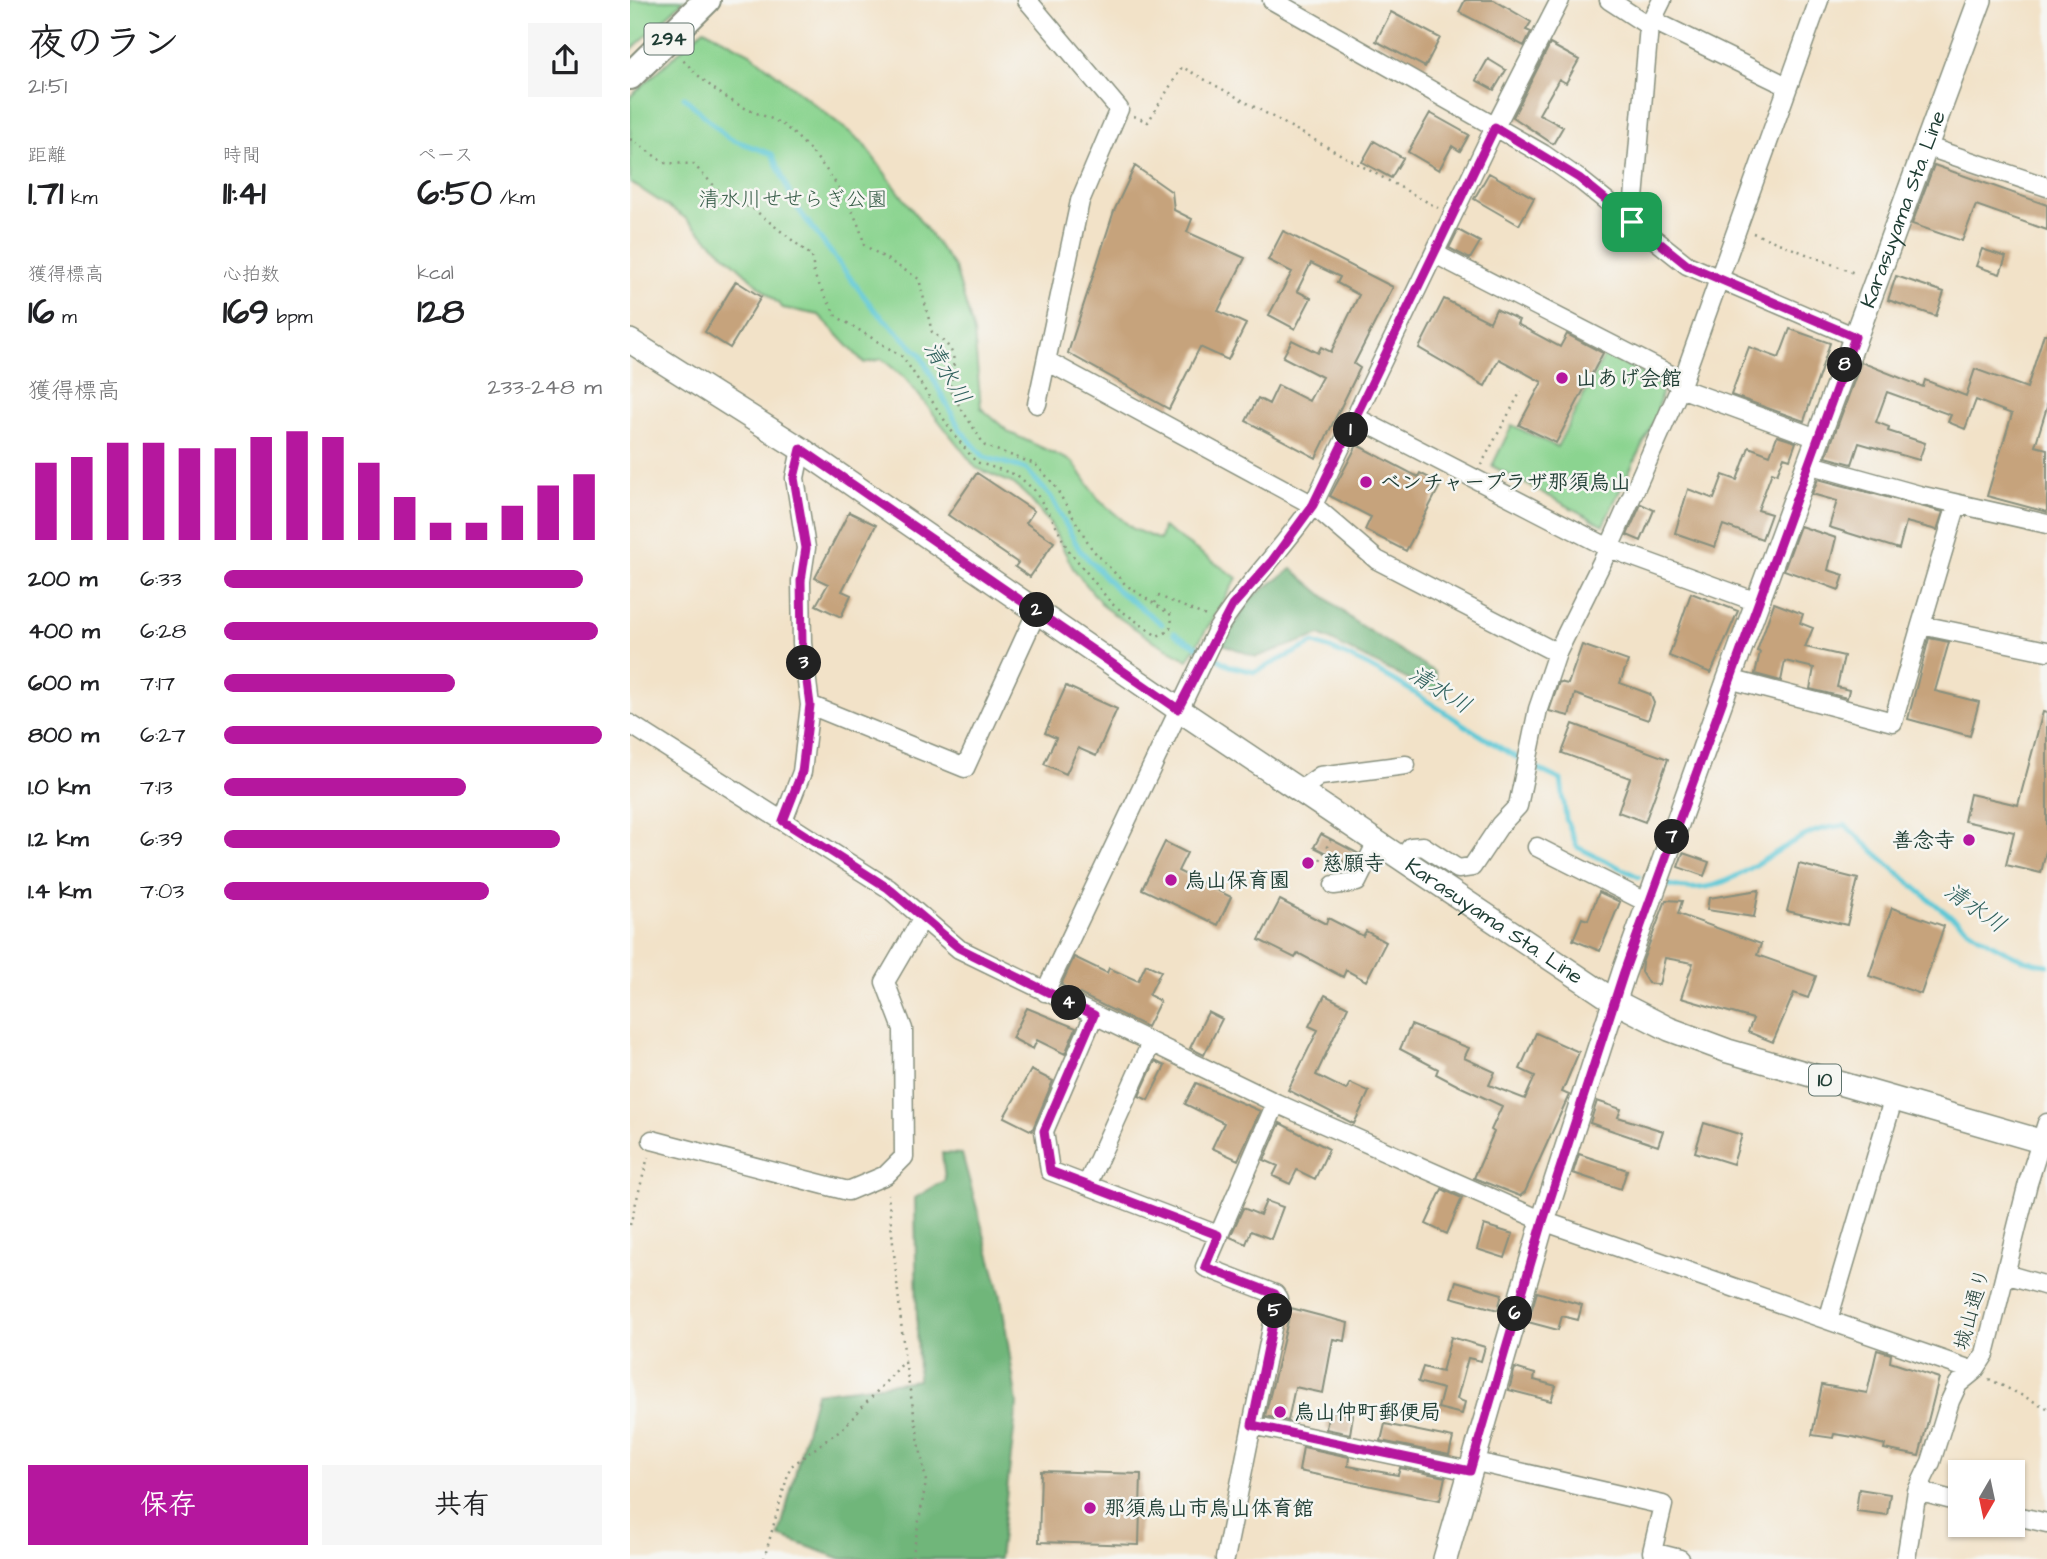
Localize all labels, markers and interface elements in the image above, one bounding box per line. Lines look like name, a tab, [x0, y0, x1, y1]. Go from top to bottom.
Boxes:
text: 夜のラン	[28, 18, 180, 70]
button: share	[528, 23, 602, 97]
road number: 294	[644, 23, 694, 54]
text: 21:51	[28, 70, 67, 102]
street label: Karasuyama Sta. Line	[1853, 106, 1952, 312]
text: 距離	[28, 142, 66, 169]
text: 時間	[223, 142, 261, 169]
text: ペース	[417, 142, 473, 169]
text: 1.71	[28, 169, 63, 218]
text: 11:41	[223, 169, 266, 218]
text: 6:50	[417, 169, 492, 218]
text: km	[63, 185, 98, 212]
text: /km	[492, 185, 535, 212]
park label: 清水川せせらぎ公園	[699, 185, 888, 214]
pin	[1602, 192, 1662, 252]
icon: arrive	[1613, 203, 1651, 241]
text: kcal	[417, 260, 454, 287]
text: 獲得標高	[28, 261, 104, 288]
text: 心拍数	[223, 261, 280, 288]
text: 128	[417, 287, 465, 336]
text: 16	[28, 288, 54, 337]
text: 169	[223, 288, 269, 337]
text: m	[54, 304, 77, 331]
text: bpm	[269, 304, 313, 331]
water label: 清水川	[916, 335, 978, 411]
pin: 8	[1828, 348, 1862, 382]
text: 8	[1838, 351, 1851, 378]
place label: 山あげ会館	[1576, 364, 1682, 393]
marker: 山あげ会館	[1554, 370, 1570, 386]
text: 233–248 m	[487, 371, 602, 403]
text: 獲得標高	[28, 375, 120, 407]
pin: 1	[1334, 412, 1368, 448]
text: 1	[1349, 416, 1352, 443]
place label: ベンチャープラザ那須烏山	[1380, 468, 1631, 497]
marker: ベンチャープラザ那須烏山	[1358, 474, 1374, 490]
text: 200 m	[28, 563, 97, 595]
text: 6:33	[140, 563, 182, 595]
pin: 2	[1020, 592, 1054, 628]
text: 2	[1031, 596, 1042, 623]
text: 400 m	[28, 615, 100, 647]
text: 6:28	[140, 615, 186, 647]
pin: 3	[786, 646, 822, 680]
text: 3	[799, 649, 808, 676]
water label: 清水川	[1402, 658, 1478, 722]
text: 600 m	[28, 667, 99, 699]
text: 7:17	[140, 667, 175, 699]
text: 800 m	[28, 719, 99, 751]
text: 6:27	[140, 719, 186, 751]
text: 1.0 km	[28, 771, 90, 803]
text: 7:13	[140, 771, 173, 803]
pin: 7	[1654, 820, 1690, 854]
text: 1.2 km	[28, 823, 89, 855]
text: 6:39	[140, 823, 183, 855]
text: 7	[1666, 823, 1677, 850]
place label: 善念寺	[1892, 826, 1955, 855]
marker: 善念寺	[1961, 832, 1977, 848]
place label: 慈願寺	[1322, 849, 1385, 878]
street label: Karasuyama Sta. Line	[1400, 851, 1589, 991]
marker: 慈願寺	[1300, 855, 1316, 871]
place label: 烏山保育園	[1185, 866, 1290, 895]
marker: 烏山保育園	[1163, 872, 1179, 888]
text: 1.4 km	[28, 875, 91, 907]
text: 7:03	[140, 875, 184, 907]
water label: 清水川	[1938, 875, 2012, 941]
pin: 4	[1052, 986, 1087, 1020]
text: 4	[1062, 989, 1075, 1016]
road number: 10	[1809, 1064, 1841, 1096]
street label: 城山通り	[1946, 1265, 1998, 1353]
pin: 5	[1258, 1294, 1292, 1328]
pin: 6	[1498, 1296, 1533, 1332]
text: 5	[1268, 1297, 1281, 1324]
text: 6	[1509, 1300, 1520, 1327]
place label: 烏山仲町郵便局	[1294, 1398, 1441, 1427]
marker: 烏山仲町郵便局	[1272, 1404, 1288, 1420]
north arrow	[1948, 1460, 2025, 1536]
map controls	[1948, 1460, 2025, 1537]
button: 保存	[28, 1465, 308, 1545]
button: 共有	[322, 1465, 602, 1545]
place label: 那須烏山市烏山体育館	[1104, 1494, 1314, 1523]
marker: 那須烏山市烏山体育館	[1082, 1500, 1098, 1516]

